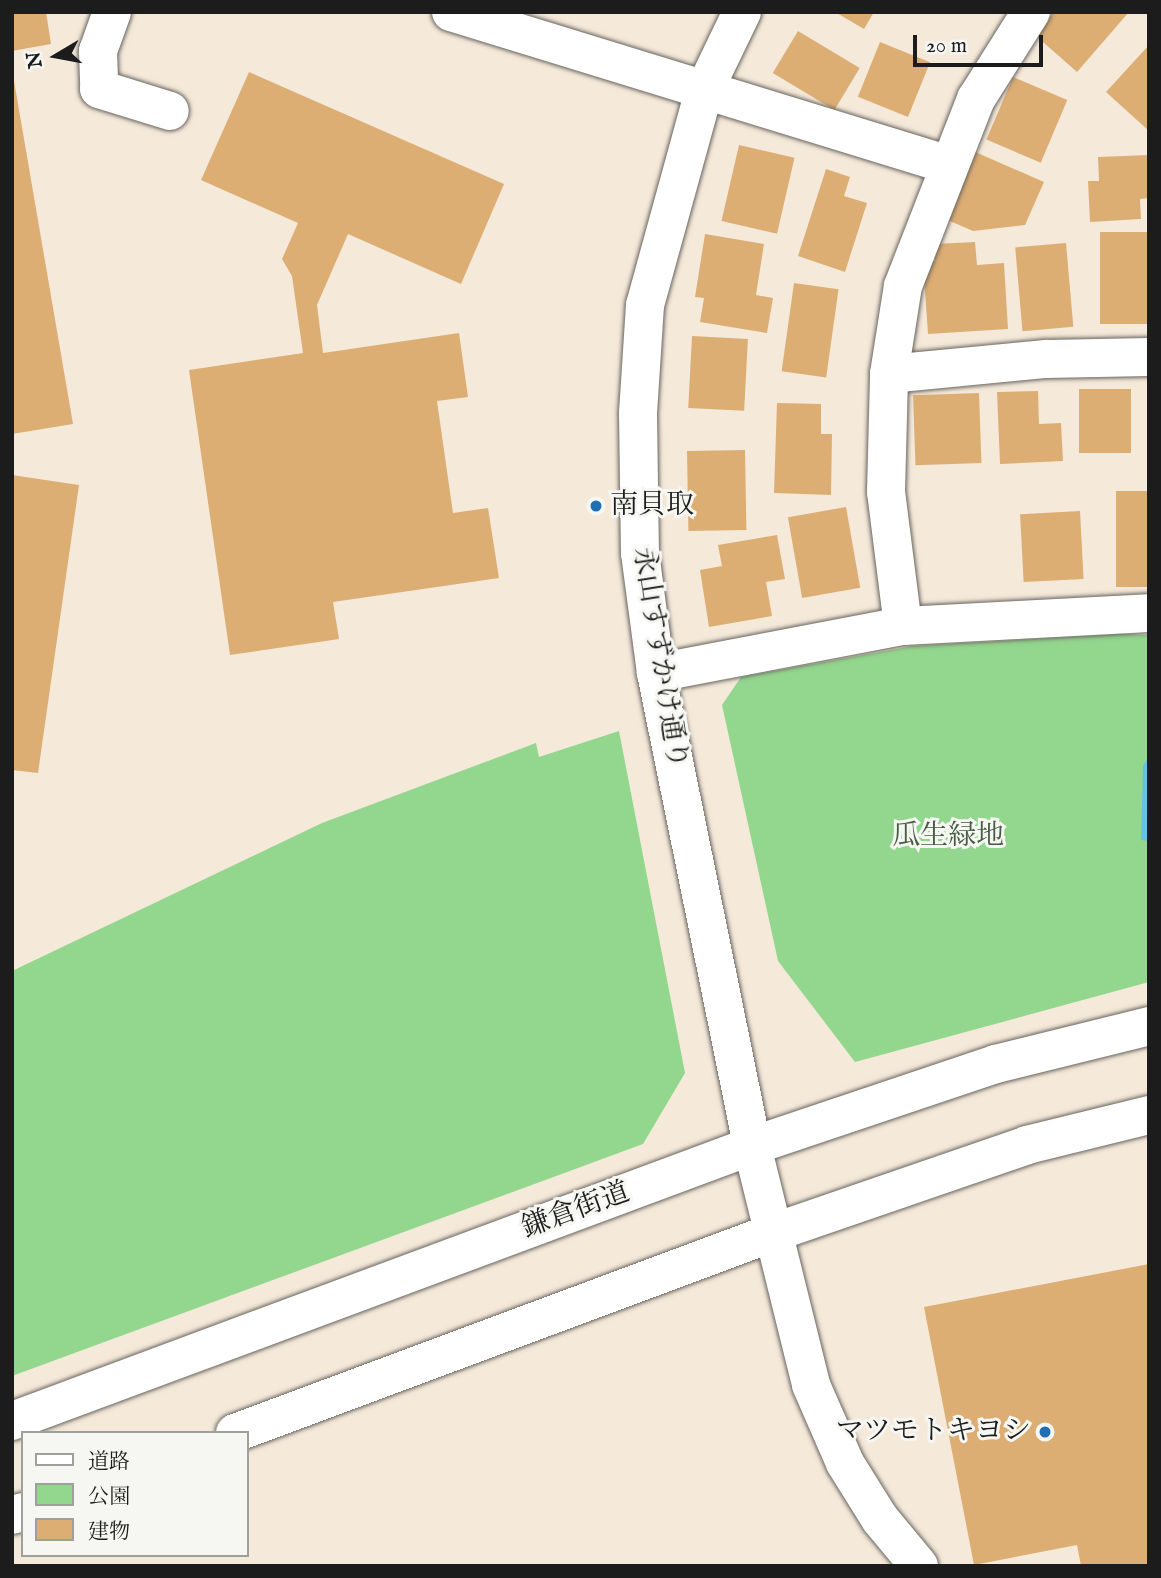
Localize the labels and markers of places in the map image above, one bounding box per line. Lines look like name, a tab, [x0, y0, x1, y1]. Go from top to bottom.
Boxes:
place label: 南貝取	[610, 489, 694, 523]
marker: 南貝取	[588, 498, 604, 514]
place label: マツモトキヨシ	[835, 1415, 1031, 1449]
marker: マツモトキヨシ	[1037, 1424, 1053, 1440]

